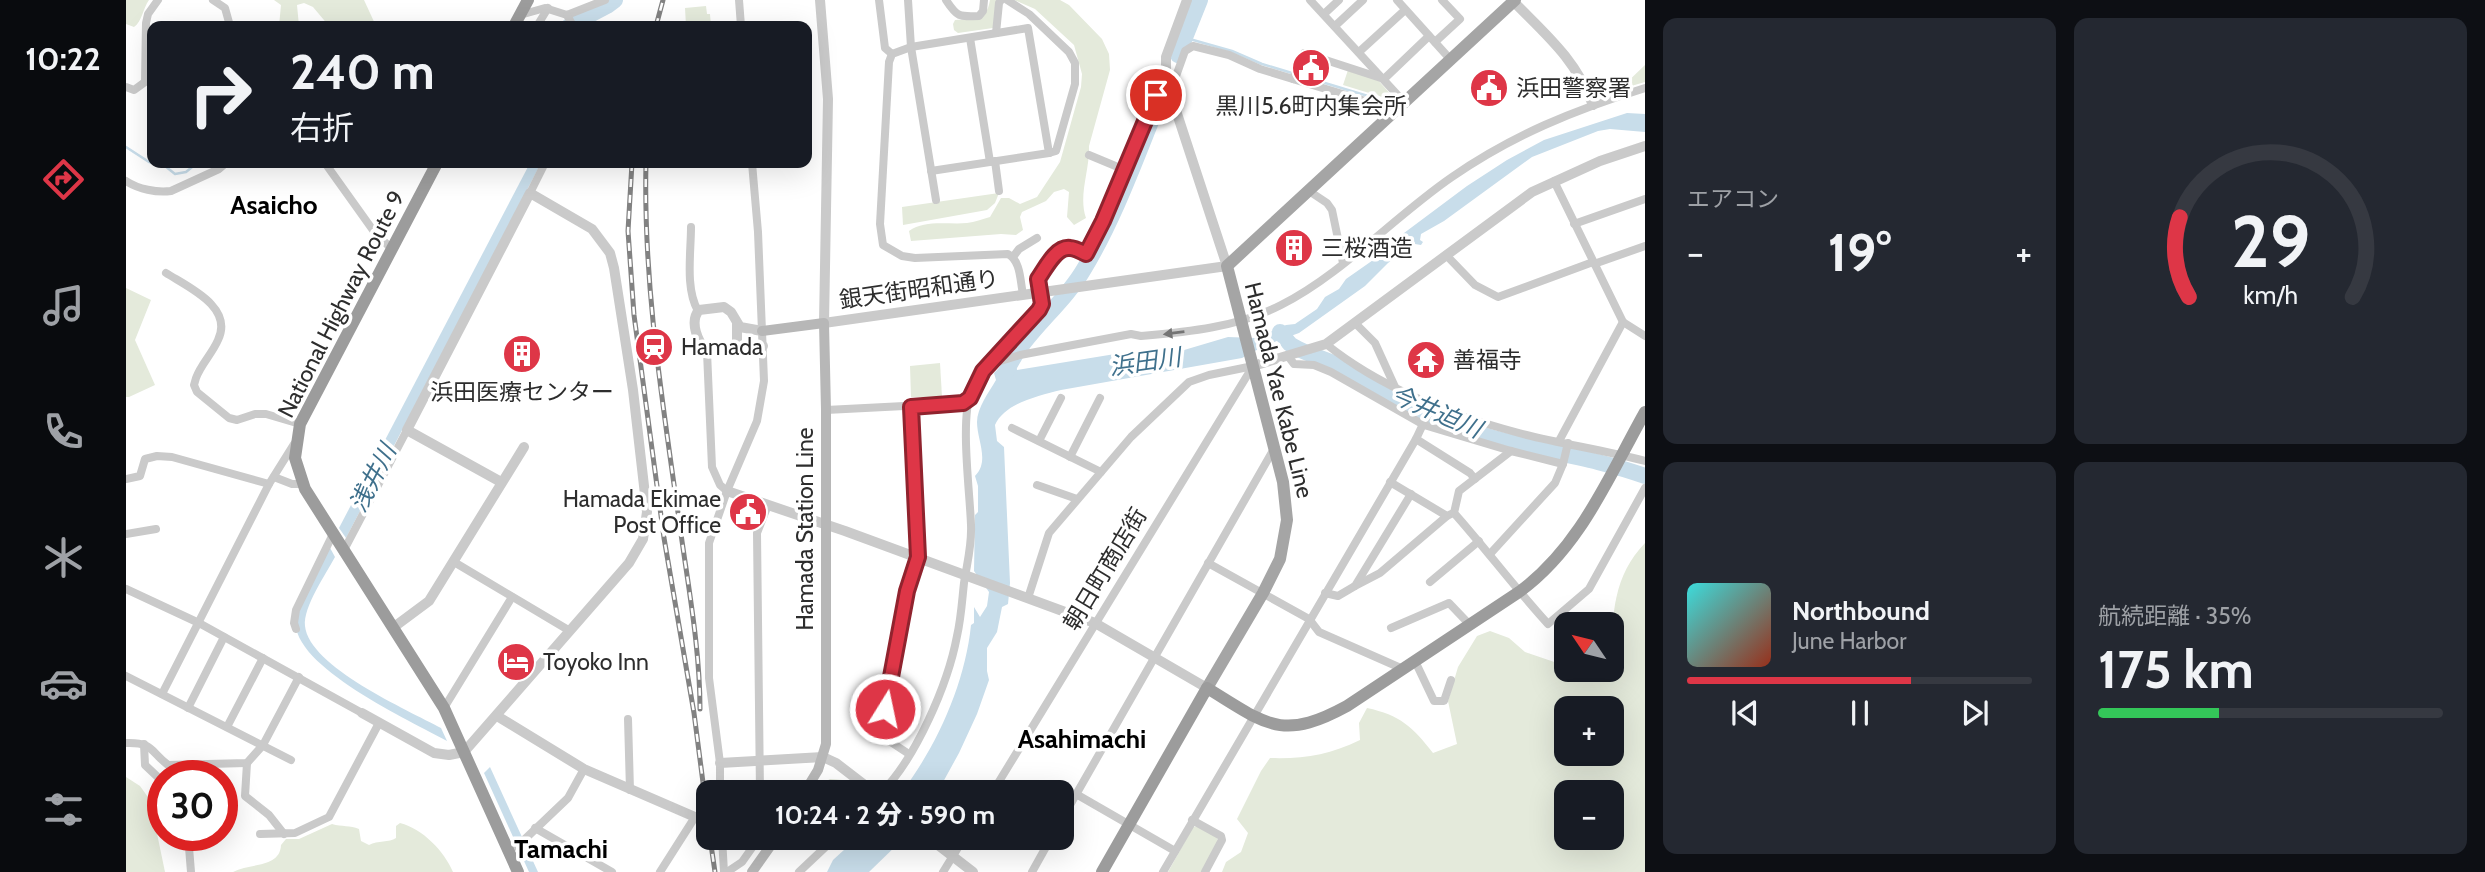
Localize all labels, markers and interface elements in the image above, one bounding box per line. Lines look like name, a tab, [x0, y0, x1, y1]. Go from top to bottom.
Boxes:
text: 10:22	[25, 39, 101, 78]
text: 240 m	[290, 42, 435, 101]
public building icon: 黒川5.6町内集会所	[1290, 47, 1332, 89]
icon: right	[175, 49, 266, 140]
pin	[1126, 65, 1186, 125]
public building icon: 浜田警察署	[1468, 67, 1510, 109]
place label: 浜田警察署	[1516, 74, 1631, 102]
icon: arrive	[1137, 76, 1175, 114]
place label: 黒川5.6町内集会所	[1215, 92, 1407, 120]
text: 右折	[290, 108, 354, 147]
icon: directions	[39, 155, 88, 204]
text: エアコン	[1687, 185, 1779, 213]
street label: National Highway Route 9	[272, 186, 410, 422]
district label: Asaicho	[230, 189, 318, 221]
text: 29	[2231, 197, 2310, 285]
text: 19°	[1828, 221, 1891, 284]
building icon: 三桜酒造	[1273, 227, 1315, 269]
text: −	[1687, 229, 1704, 276]
text: +	[2015, 229, 2032, 276]
place label: 三桜酒造	[1321, 234, 1413, 262]
street label: 銀天街昭和通り	[837, 264, 1001, 314]
street label: Hamada Yae Kabe Line	[1239, 279, 1319, 501]
text: km/h	[2243, 280, 2298, 310]
icon: music	[39, 281, 88, 330]
station icon: Hamada	[633, 326, 675, 368]
one-way arrow	[1163, 327, 1185, 338]
building icon: 浜田医療センター	[501, 333, 543, 375]
place label: Hamada	[681, 333, 763, 361]
temple icon: 善福寺	[1405, 339, 1447, 381]
water label: 浜田川	[1107, 342, 1186, 381]
place label: 善福寺	[1453, 346, 1522, 374]
place label: 浜田医療センター	[430, 378, 614, 406]
water label: 今井迫川	[1386, 379, 1489, 445]
icon: phone	[39, 407, 88, 456]
street label: Hamada Station Line	[791, 427, 819, 631]
water label: 浅井川	[343, 436, 403, 516]
place label: Hamada Ekimae Post Office	[563, 485, 721, 539]
public building icon: Hamada Ekimae Post Office	[727, 491, 769, 533]
street label: 朝日町商店街	[1057, 503, 1153, 635]
icon: climate	[39, 533, 88, 582]
text: Northbound	[1792, 595, 1930, 627]
text: 航続距離 · 35%	[2098, 602, 2251, 630]
north arrow	[1554, 612, 1624, 682]
map controls	[1554, 612, 1624, 850]
text: June Harbor	[1792, 627, 1906, 655]
text: 175 km	[2098, 638, 2254, 701]
hotel icon: Toyoko Inn	[495, 641, 537, 683]
place label: Toyoko Inn	[543, 648, 649, 676]
icon: car	[39, 659, 88, 708]
position arrow	[848, 672, 922, 746]
icon: previous	[1726, 694, 1764, 732]
icon: pause	[1841, 694, 1879, 732]
icon: next	[1956, 694, 1994, 732]
button: +	[1554, 696, 1624, 766]
district label: Asahimachi	[1018, 723, 1146, 755]
speed limit sign: 30	[147, 760, 238, 851]
button: −	[1554, 780, 1624, 850]
icon: filters	[39, 785, 88, 834]
text: 10:24 · 2 分 · 590 m	[775, 799, 995, 831]
district label: Tamachi	[514, 833, 608, 865]

